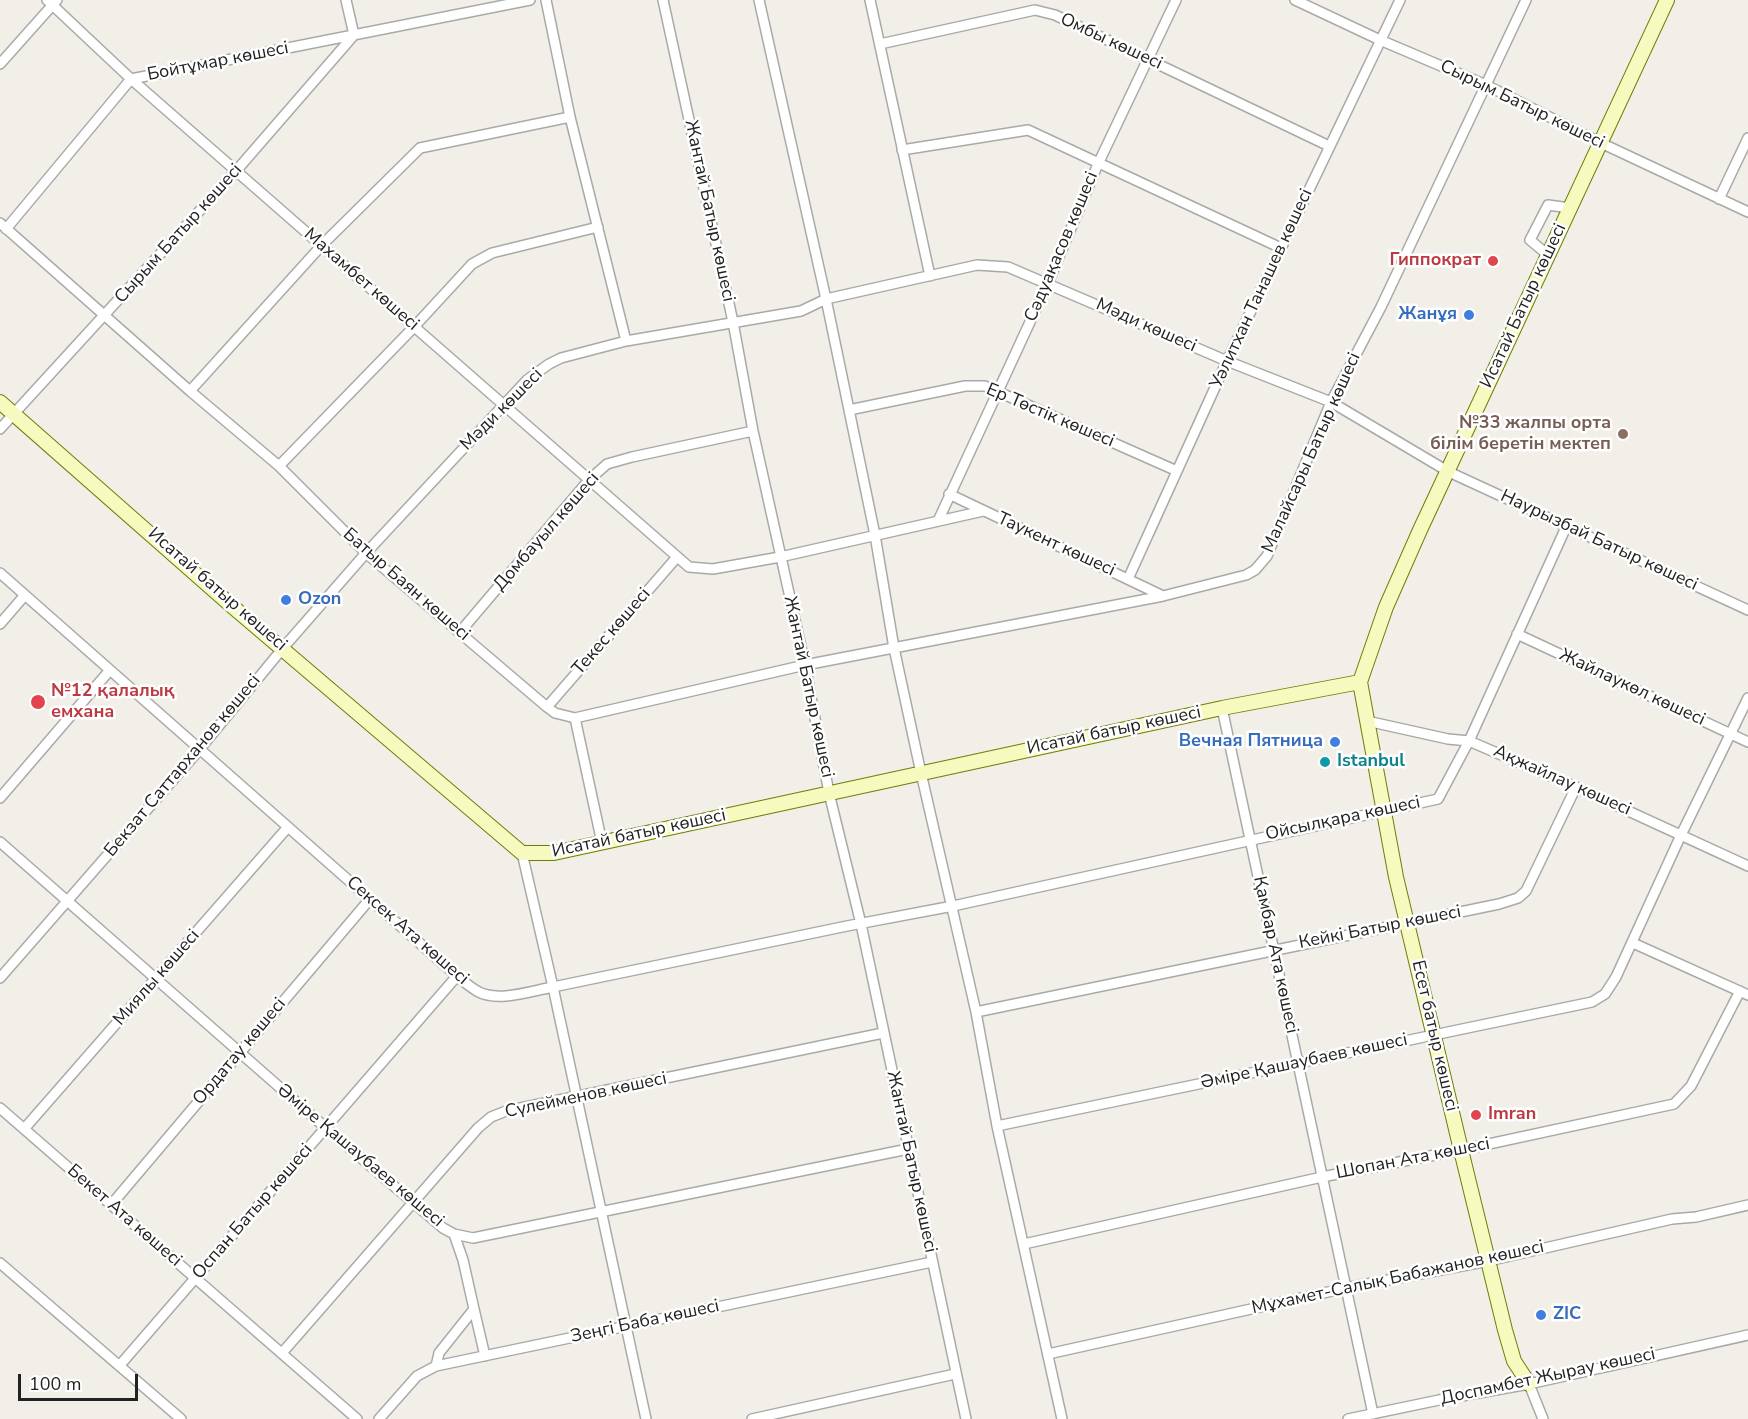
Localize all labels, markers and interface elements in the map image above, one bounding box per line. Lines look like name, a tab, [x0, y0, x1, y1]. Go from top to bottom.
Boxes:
street label: Омбы көшесі	[1056, 9, 1166, 75]
street label: Бойтұмар көшесі	[146, 38, 290, 86]
street label: Сырым Батыр көшесі	[1436, 56, 1608, 154]
street label: Жантай Батыр көшесі	[679, 118, 739, 304]
street label: Сырым Батыр көшесі	[111, 160, 247, 308]
street label: Сәдуақасов көшесі	[1021, 169, 1103, 325]
street label: Уәлитхан Танашев көшесі	[1206, 186, 1318, 392]
street label: Исатай Батыр көшесі	[1476, 220, 1572, 392]
street label: Махамбет көшесі	[299, 224, 423, 336]
place label: Гиппократ	[1389, 250, 1481, 272]
marker: Гиппократ	[1486, 254, 1500, 268]
street label: Мәди көшесі	[1092, 294, 1200, 358]
place label: Жанұя	[1398, 304, 1457, 326]
marker: Жанұя	[1462, 308, 1476, 322]
street label: Малайсары Батыр көшесі	[1258, 350, 1366, 556]
street label: Мәди көшесі	[456, 364, 548, 456]
street label: Ер Төстік көшесі	[983, 379, 1117, 453]
place label: №33 жалпы орта білім беретін мектеп	[1430, 413, 1611, 456]
marker: №33 жалпы орта білім беретін мектеп	[1616, 427, 1630, 441]
street label: Домбауыл көшесі	[490, 468, 604, 596]
street label: Наурызбай Батыр көшесі	[1497, 486, 1701, 596]
street label: Таукент көшесі	[994, 508, 1118, 582]
street label: Исатай батыр көшесі	[143, 524, 291, 656]
street label: Батыр Баян көшесі	[338, 524, 474, 646]
street label: Текес көшесі	[568, 584, 656, 680]
place label: Ozon	[298, 589, 341, 611]
marker: Ozon	[279, 593, 293, 607]
street label: Жантай Батыр көшесі	[778, 594, 838, 780]
street label: Жайлаукөл көшесі	[1556, 645, 1708, 731]
street label: Бекзат Саттарханов көшесі	[100, 670, 266, 862]
place label: №12 қалалық емхана	[51, 681, 175, 724]
marker: №12 қалалық емхана	[29, 693, 47, 711]
street label: Исатай батыр көшесі	[1025, 702, 1203, 760]
place label: Вечная Пятница	[1179, 731, 1323, 753]
marker: Вечная Пятница	[1328, 735, 1342, 749]
street label: Ақжайлау көшесі	[1490, 741, 1634, 821]
place label: Istanbul	[1337, 751, 1405, 773]
marker: Istanbul	[1318, 755, 1332, 769]
street label: Ойсылқара көшесі	[1264, 792, 1422, 846]
street label: Исатай батыр көшесі	[550, 805, 728, 863]
street label: Сексек Ата көшесі	[341, 872, 473, 990]
street label: Қамбар Ата көшесі	[1248, 874, 1302, 1036]
street label: Кейкі Батыр көшесі	[1297, 902, 1463, 954]
street label: Миялы көшесі	[109, 925, 205, 1031]
street label: Есет батыр көшесі	[1406, 958, 1462, 1114]
street label: Ордатау көшесі	[189, 994, 291, 1110]
street label: Әміре Қашаубаев көшесі	[1198, 1029, 1410, 1095]
street label: Сүлейменов көшесі	[503, 1068, 669, 1124]
street label: Жантай Батыр көшесі	[881, 1069, 941, 1255]
street label: Әміре Қашаубаев көшесі	[272, 1080, 448, 1232]
place label: Imran	[1488, 1104, 1536, 1126]
marker: Imran	[1469, 1108, 1483, 1122]
street label: Шопан Ата көшесі	[1334, 1134, 1492, 1184]
street label: Оспан Батыр көшесі	[188, 1140, 318, 1284]
street label: Бекет Ата көшесі	[62, 1160, 186, 1272]
street label: Мұхамет-Салық Бабажанов көшесі	[1250, 1236, 1546, 1320]
street label: Зеңгі Баба көшесі	[569, 1296, 721, 1348]
place label: ZIC	[1553, 1304, 1581, 1326]
marker: ZIC	[1534, 1308, 1548, 1322]
street label: Доспамбет Жырау көшесі	[1439, 1344, 1657, 1410]
scale bar	[21, 1362, 141, 1400]
text: 100 m	[29, 1372, 81, 1396]

